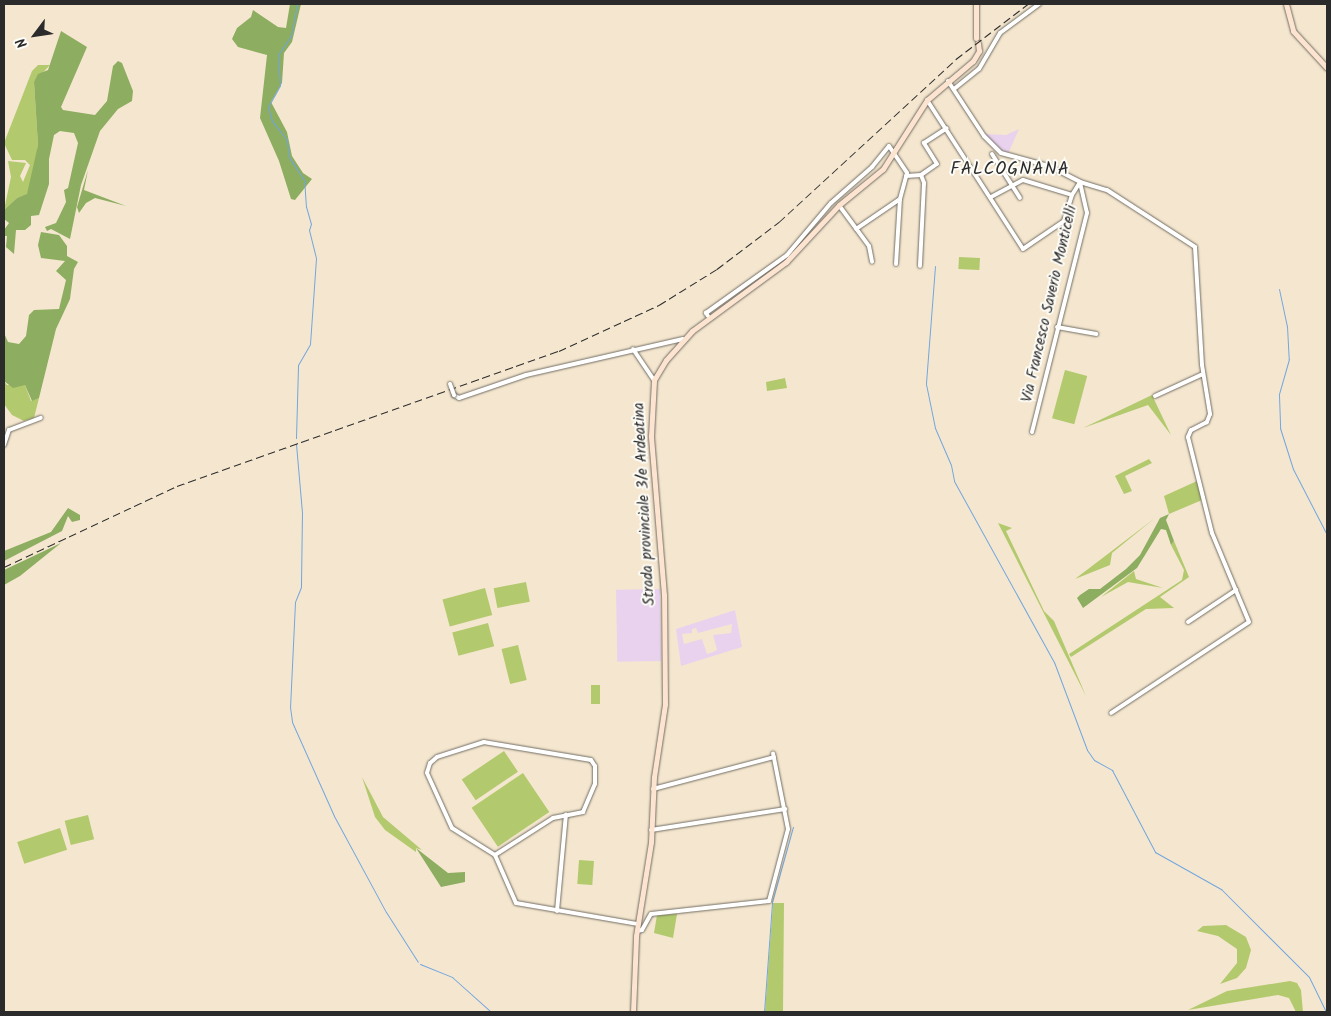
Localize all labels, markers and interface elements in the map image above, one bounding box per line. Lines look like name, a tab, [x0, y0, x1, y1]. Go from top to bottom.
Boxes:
north arrow	[10, 10, 60, 60]
text: N	[10, 33, 34, 52]
district label: FALCOGNANA	[949, 159, 1071, 181]
street label: Via Francesco Saverio Monticelli	[1019, 204, 1081, 404]
street label: Strada provinciale 3/e Ardeatina	[631, 402, 659, 606]

